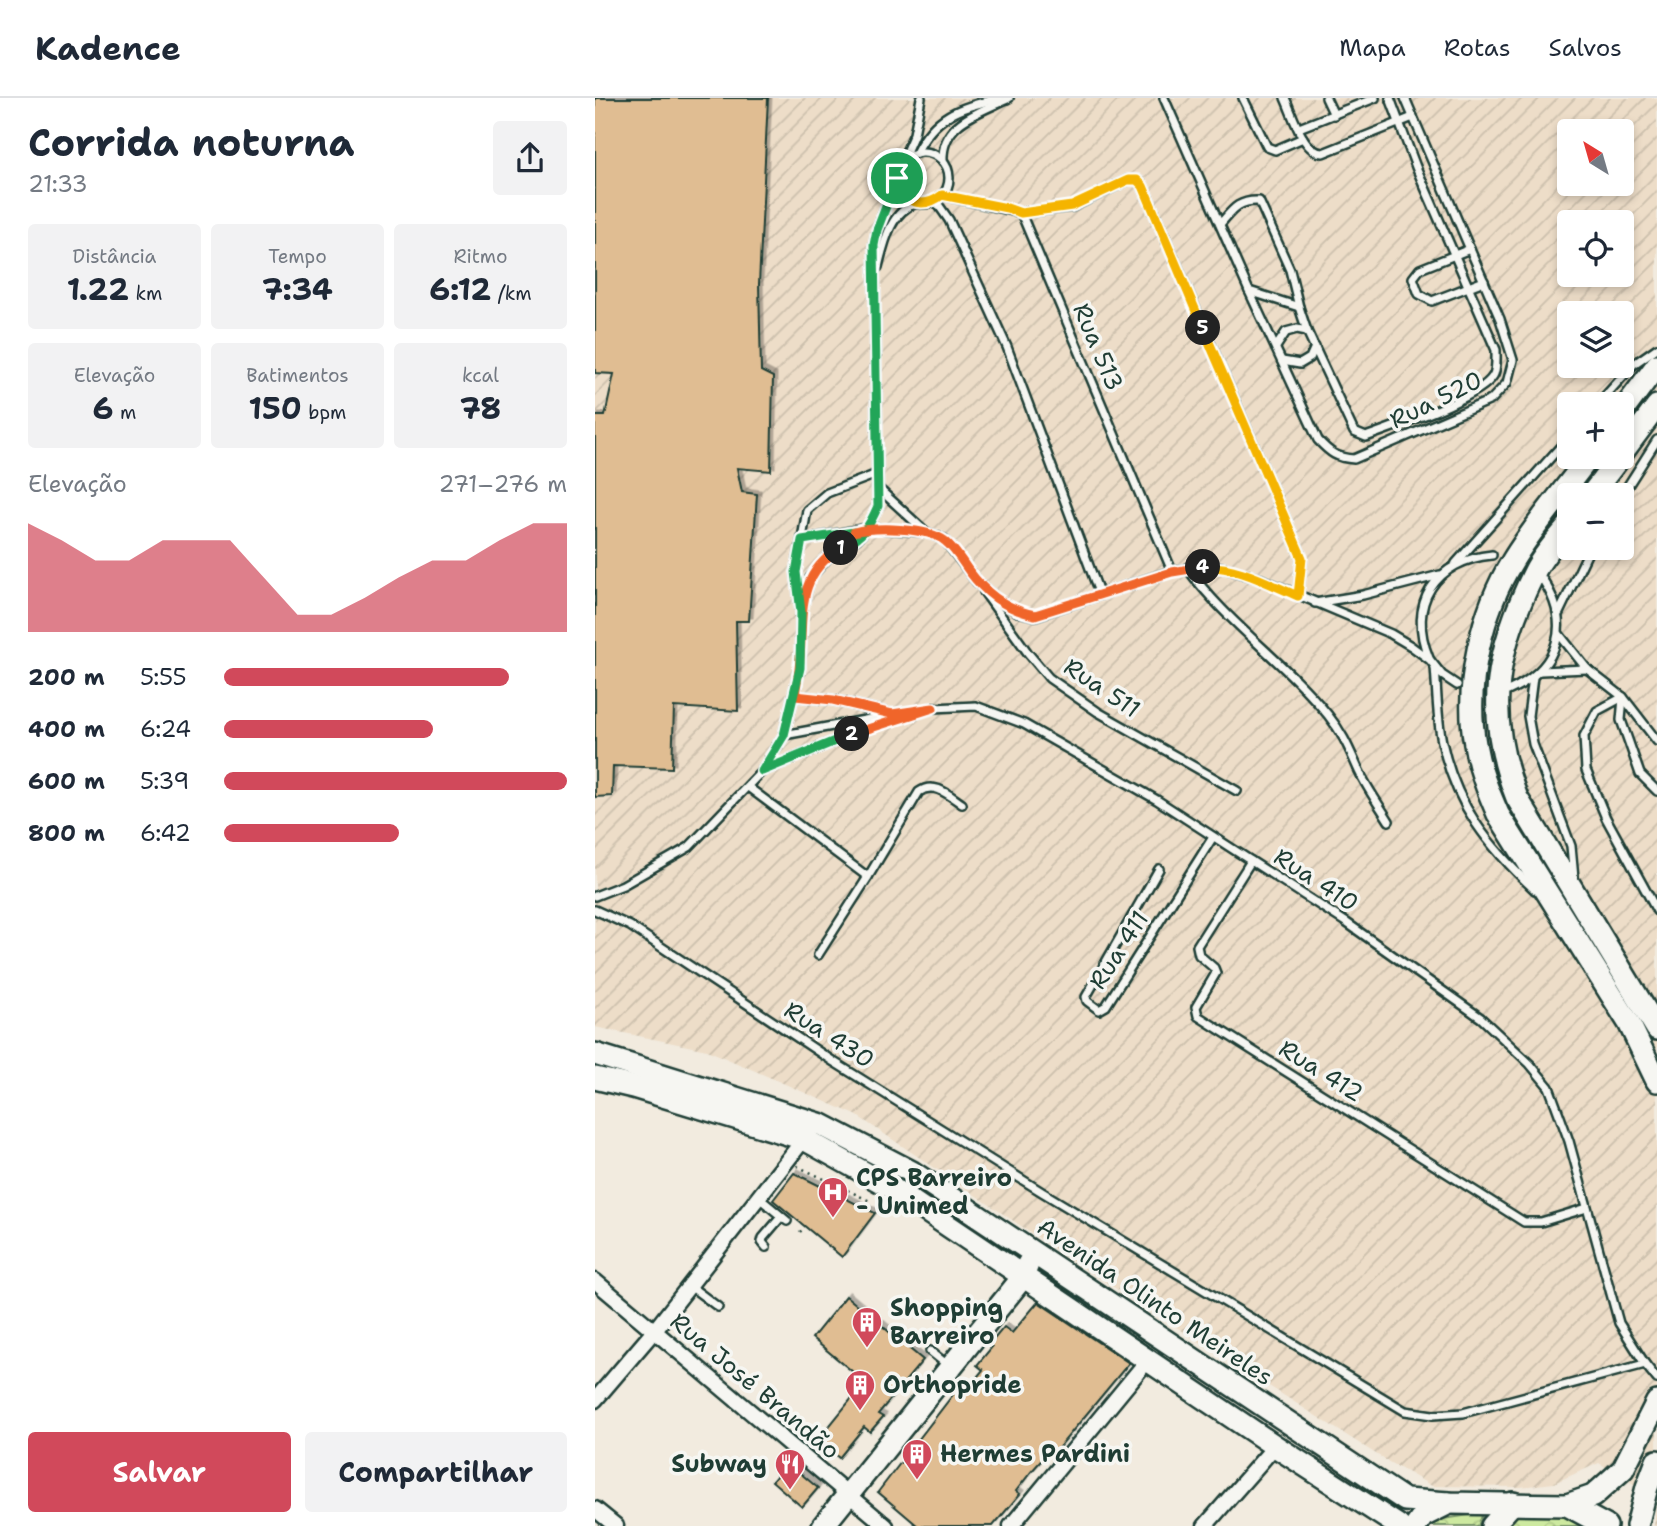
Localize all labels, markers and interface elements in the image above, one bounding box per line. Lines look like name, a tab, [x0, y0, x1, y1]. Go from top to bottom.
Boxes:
text: Kadence	[35, 26, 181, 71]
text: Mapa	[1339, 32, 1406, 64]
text: Rotas	[1444, 32, 1511, 64]
text: Salvos	[1549, 32, 1622, 64]
text: Corrida noturna	[28, 117, 355, 168]
north arrow	[1557, 119, 1635, 196]
map controls	[1557, 119, 1634, 560]
button: share	[493, 121, 567, 195]
pin	[867, 148, 927, 208]
icon: arrive	[878, 159, 916, 197]
text: 21:33	[28, 169, 88, 199]
button: locate	[1557, 210, 1634, 287]
text: Distância	[73, 244, 156, 269]
text: Tempo	[268, 244, 327, 269]
text: Ritmo	[454, 244, 507, 269]
text: 1.22	[67, 269, 129, 310]
text: 7:34	[262, 269, 333, 310]
text: 6:12	[429, 269, 491, 310]
text: km	[129, 281, 162, 306]
text: /km	[491, 281, 532, 306]
street label: Rua 513	[1065, 298, 1131, 396]
button: layers	[1557, 301, 1634, 378]
pin: 5	[1185, 310, 1221, 345]
text: 5	[1197, 315, 1208, 340]
text: Elevação	[74, 363, 155, 388]
text: Batimentos	[246, 363, 349, 388]
text: kcal	[462, 363, 499, 388]
street label: Rua 520	[1384, 364, 1488, 436]
text: 6	[93, 388, 114, 429]
text: 150	[249, 388, 302, 429]
text: 78	[460, 388, 501, 429]
button: +	[1557, 392, 1634, 469]
text: m	[114, 400, 136, 425]
text: bpm	[302, 400, 346, 425]
text: Elevação	[28, 469, 127, 499]
text: 271–276 m	[438, 469, 567, 499]
button: −	[1557, 483, 1634, 560]
pin: 1	[824, 531, 859, 566]
text: 1	[836, 535, 845, 560]
pin: 4	[1185, 550, 1221, 584]
text: 4	[1196, 554, 1209, 579]
street label: Rua 511	[1058, 651, 1146, 725]
text: 200 m	[28, 662, 105, 692]
text: 5:55	[140, 662, 186, 692]
text: 400 m	[28, 714, 105, 744]
text: 6:24	[140, 714, 191, 744]
pin: 2	[835, 716, 869, 752]
text: 2	[845, 721, 858, 746]
text: 600 m	[28, 766, 105, 796]
text: 5:39	[140, 766, 189, 796]
text: 800 m	[28, 818, 105, 848]
text: 6:42	[140, 818, 191, 848]
street label: Rua 410	[1268, 841, 1364, 919]
street label: Rua 411	[1082, 905, 1156, 995]
street label: Rua 430	[778, 994, 880, 1076]
street label: Rua 412	[1273, 1033, 1369, 1109]
place label: CPS Barreiro - Unimed	[856, 1162, 1012, 1222]
hospital icon: CPS Barreiro - Unimed	[816, 1175, 850, 1219]
street label: Avenida Olinto Meireles	[1031, 1211, 1279, 1393]
place label: Shopping Barreiro	[890, 1292, 1003, 1352]
building icon: Shopping Barreiro	[850, 1305, 884, 1349]
street label: Rua José Brandão	[663, 1306, 847, 1466]
building icon: Orthopride	[843, 1368, 877, 1412]
place label: Orthopride	[883, 1369, 1022, 1401]
button: Salvar	[28, 1432, 291, 1512]
button: Compartilhar	[305, 1432, 567, 1512]
building icon: Hermes Pardini	[900, 1437, 934, 1481]
place label: Hermes Pardini	[940, 1438, 1130, 1470]
restaurant icon: Subway	[773, 1447, 807, 1491]
place label: Subway	[671, 1448, 767, 1480]

